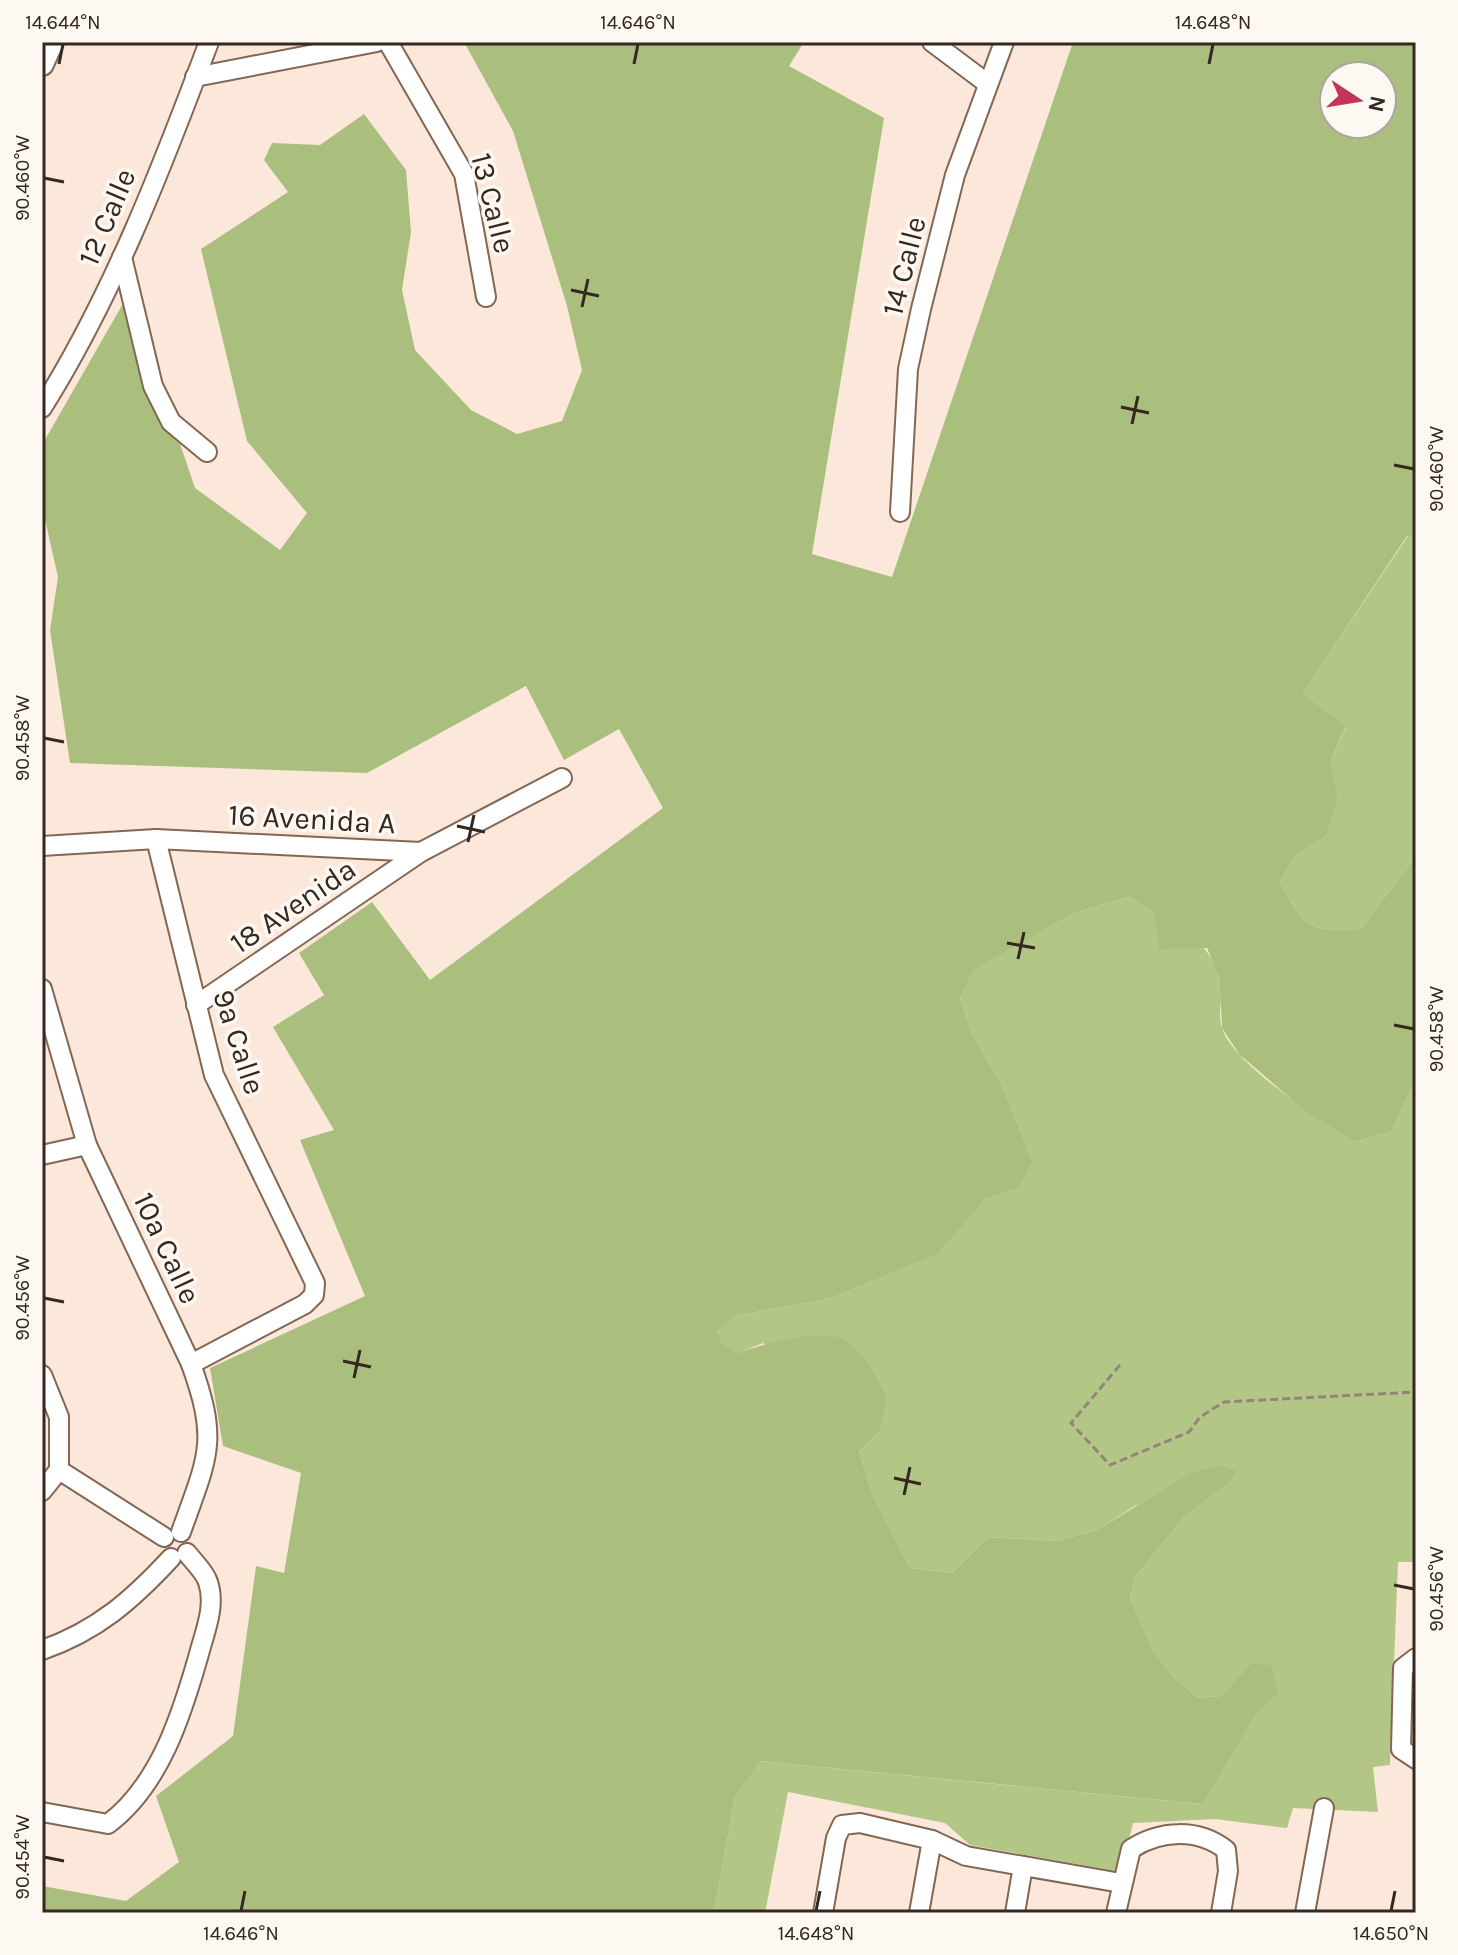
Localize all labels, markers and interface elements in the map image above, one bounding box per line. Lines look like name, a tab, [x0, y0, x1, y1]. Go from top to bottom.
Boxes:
text: 14.644°N	[25, 11, 101, 34]
text: 14.646°N	[600, 11, 676, 34]
text: 14.648°N	[1175, 11, 1251, 34]
north arrow	[1318, 60, 1398, 140]
text: N	[1362, 94, 1391, 114]
text: 90.460°W	[11, 135, 34, 221]
street label: 13 Calle	[463, 149, 523, 257]
street label: 12 Calle	[71, 163, 143, 271]
street label: 14 Calle	[874, 213, 934, 319]
text: 90.460°W	[1425, 426, 1448, 512]
text: 90.458°W	[11, 695, 34, 781]
street label: 16 Avenida A	[228, 797, 396, 841]
street label: 18 Avenida	[223, 851, 363, 961]
street label: 9a Calle	[205, 985, 273, 1099]
text: 90.458°W	[1425, 986, 1448, 1072]
street label: 10a Calle	[126, 1187, 208, 1309]
text: 90.456°W	[11, 1255, 34, 1341]
text: 90.456°W	[1425, 1546, 1448, 1632]
text: 90.454°W	[11, 1814, 34, 1900]
text: 14.646°N	[203, 1922, 279, 1945]
text: 14.648°N	[778, 1922, 854, 1945]
text: 14.650°N	[1353, 1922, 1429, 1945]

